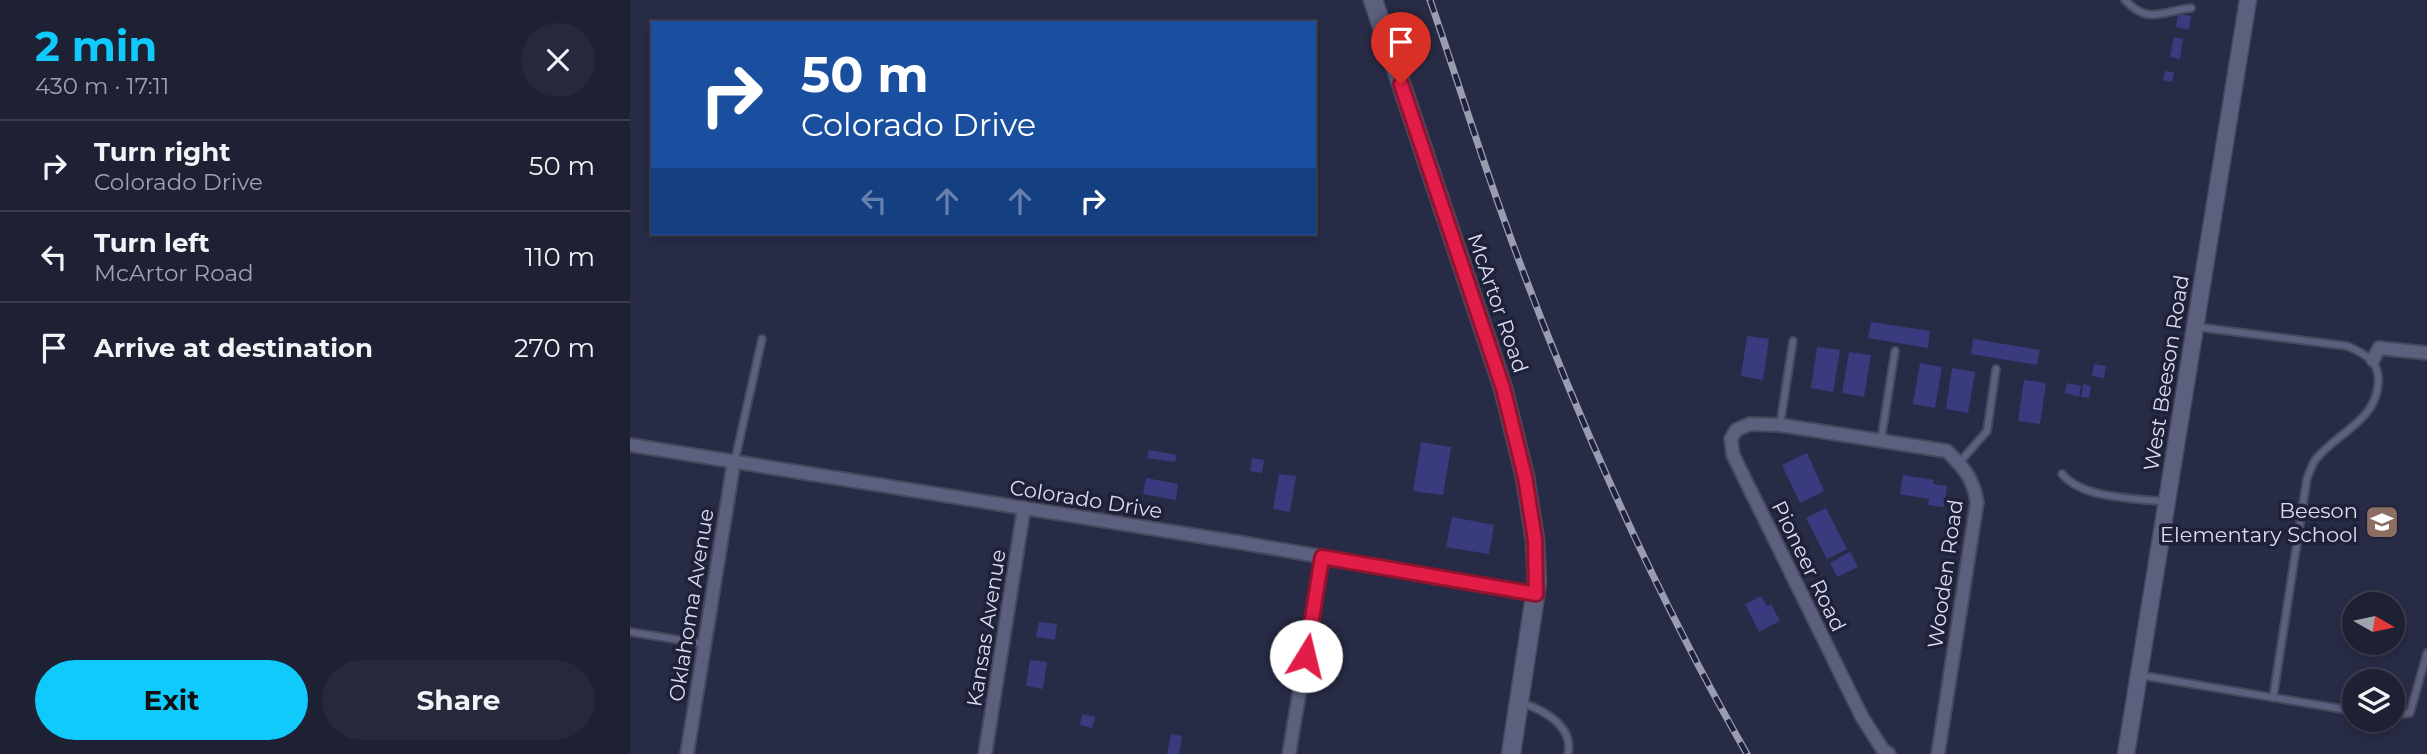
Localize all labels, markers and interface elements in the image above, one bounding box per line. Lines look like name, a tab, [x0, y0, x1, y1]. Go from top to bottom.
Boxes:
pin	[1371, 12.0, 1431, 84]
text: 2 min	[35, 20, 157, 72]
button: close	[521, 23, 595, 97]
icon: arrive	[1382, 23, 1420, 61]
text: 50 m	[801, 45, 929, 104]
icon: right	[686, 49, 777, 140]
text: 430 m · 17:11	[35, 72, 169, 100]
text: Colorado Drive	[801, 105, 1036, 144]
text: Turn right	[94, 136, 230, 168]
icon: right	[35, 147, 73, 185]
text: 50 m	[529, 150, 595, 182]
text: Colorado Drive	[94, 168, 263, 196]
icon: left	[855, 182, 893, 220]
icon: ahead	[928, 182, 966, 220]
icon: ahead	[1001, 182, 1039, 220]
icon: right	[1074, 182, 1112, 220]
text: Turn left	[94, 227, 210, 259]
street label: McArtor Road	[1462, 230, 1534, 376]
icon: left	[35, 238, 73, 276]
text: 110 m	[525, 241, 595, 273]
text: McArtor Road	[94, 259, 254, 287]
street label: West Beeson Road	[2138, 273, 2194, 473]
icon: arrive	[35, 329, 73, 367]
text: Arrive at destination	[94, 332, 373, 364]
text: 270 m	[514, 332, 595, 364]
street label: Colorado Drive	[1008, 475, 1164, 523]
street label: Pioneer Road	[1767, 497, 1851, 635]
street label: Wooden Road	[1922, 498, 1968, 650]
place label: Beeson Elementary School	[2160, 498, 2358, 547]
school or university icon: Beeson Elementary School	[2363, 503, 2401, 541]
street label: Oklahoma Avenue	[663, 507, 719, 703]
street label: Kansas Avenue	[961, 548, 1011, 708]
north arrow	[2342, 592, 2404, 654]
map controls	[2342, 592, 2405, 732]
position arrow	[1269, 619, 1343, 693]
button: Exit	[35, 660, 308, 740]
button: Share	[322, 660, 595, 740]
button: layers	[2342, 669, 2405, 732]

